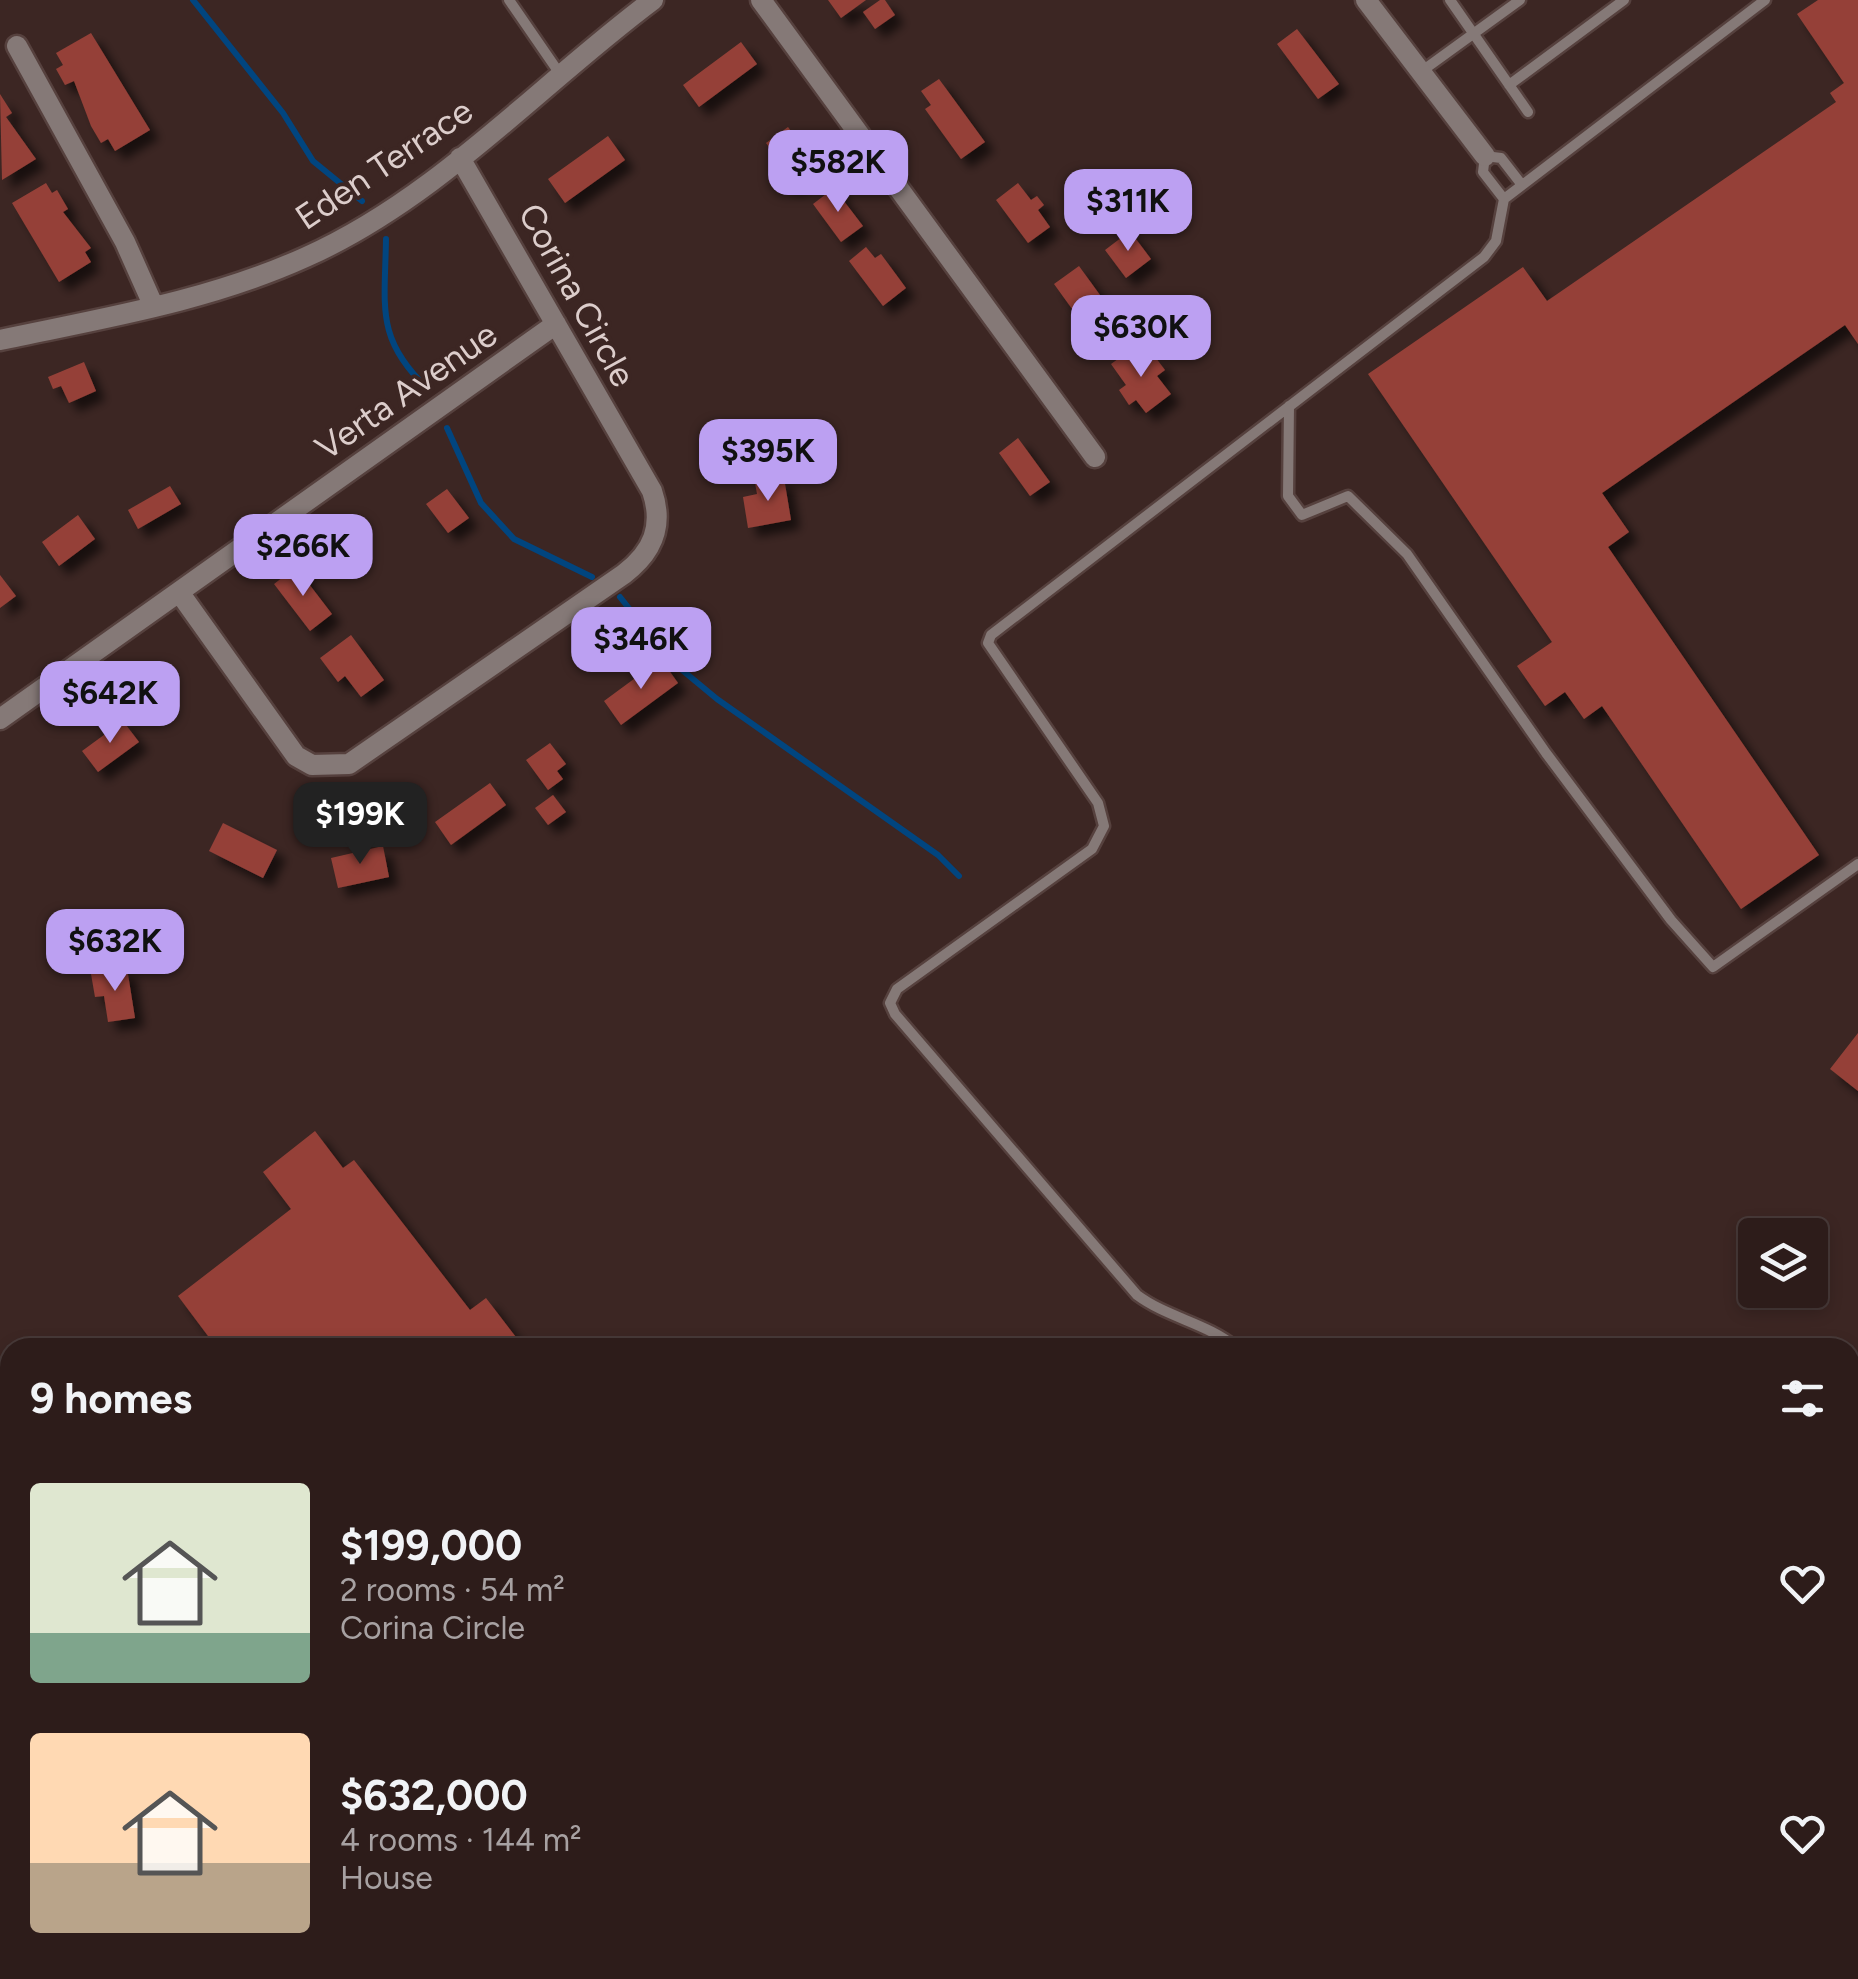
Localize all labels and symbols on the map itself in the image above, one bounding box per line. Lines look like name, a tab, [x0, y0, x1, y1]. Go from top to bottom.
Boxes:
street label: Eden Terrace	[288, 89, 480, 239]
pin: $582K	[768, 130, 908, 215]
pin: $311K	[1058, 169, 1198, 254]
street label: Corina Circle	[510, 196, 644, 394]
pin: $630K	[1071, 295, 1211, 380]
street label: Verta Avenue	[307, 313, 505, 469]
pin: $395K	[698, 419, 838, 504]
pin: $266K	[233, 514, 373, 599]
pin: $346K	[571, 607, 711, 692]
pin: $642K	[40, 661, 180, 746]
pin: $199K	[290, 782, 430, 867]
pin: $632K	[45, 909, 185, 994]

